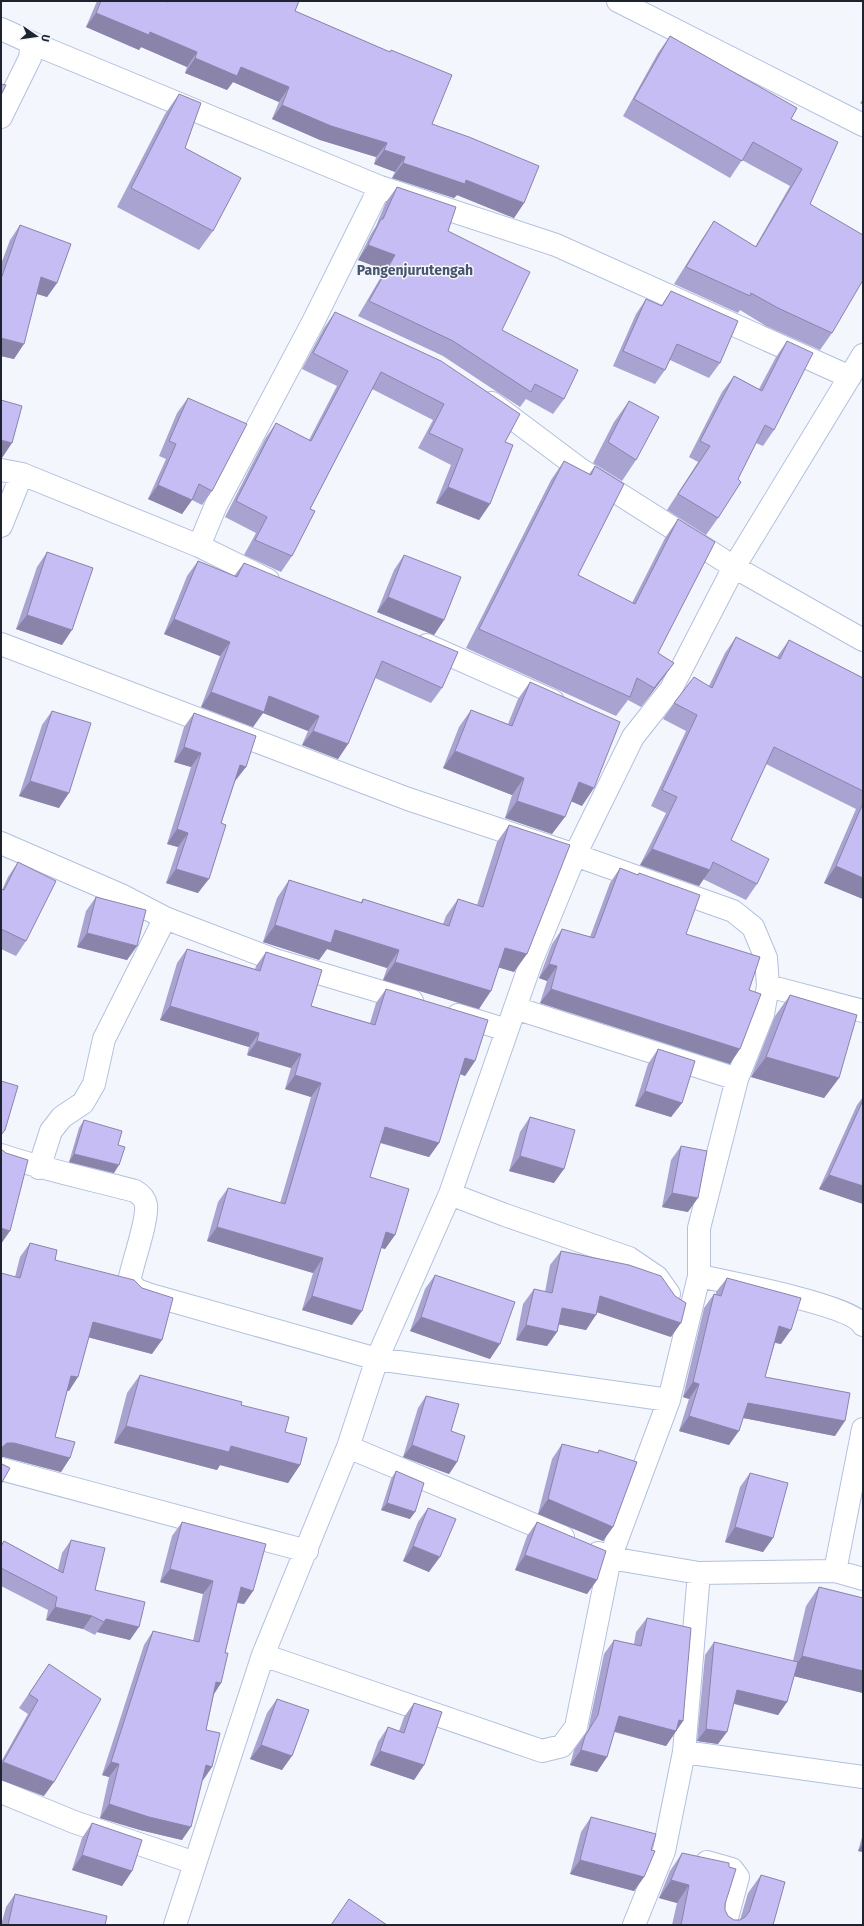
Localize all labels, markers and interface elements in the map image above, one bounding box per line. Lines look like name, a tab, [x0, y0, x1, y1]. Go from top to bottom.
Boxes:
north arrow	[16, 16, 56, 56]
text: U	[38, 33, 52, 43]
district label: Pangenjurutengah	[357, 262, 473, 279]

